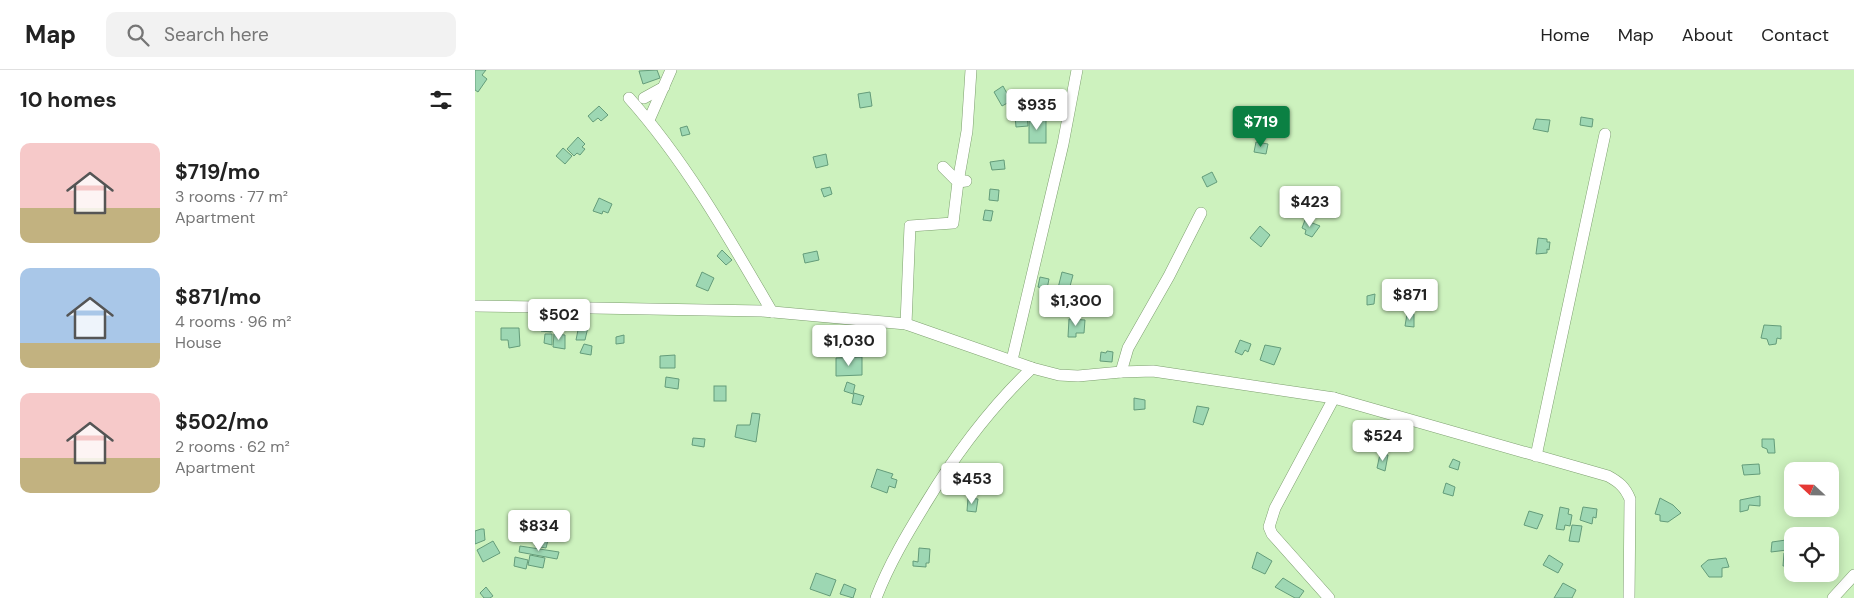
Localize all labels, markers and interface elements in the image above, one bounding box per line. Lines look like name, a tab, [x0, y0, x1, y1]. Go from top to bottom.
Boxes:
search box	[106, 12, 456, 57]
text: Map	[25, 19, 76, 50]
icon: search	[124, 21, 152, 49]
text: Search here	[164, 22, 269, 47]
text: Home	[1540, 23, 1590, 47]
text: Map	[1618, 23, 1654, 47]
text: About	[1682, 23, 1733, 47]
text: Contact	[1761, 23, 1829, 47]
text: 10 homes	[20, 86, 117, 114]
icon: filters	[427, 86, 455, 114]
pin: $935	[1007, 88, 1067, 131]
text: $935	[1017, 94, 1057, 115]
pin: $719	[1231, 106, 1291, 148]
text: $719	[1244, 111, 1278, 132]
text: $719/mo	[175, 158, 260, 186]
icon: home	[60, 163, 120, 223]
text: 3 rooms · 77 m²	[175, 186, 288, 207]
pin: $423	[1280, 186, 1340, 228]
text: $423	[1291, 191, 1329, 212]
text: Apartment	[175, 207, 255, 228]
pin: $871	[1380, 278, 1440, 321]
text: $871/mo	[175, 283, 261, 311]
pin: $1,300	[1035, 284, 1117, 327]
text: $871	[1393, 284, 1427, 305]
icon: home	[60, 288, 120, 348]
text: $1,300	[1050, 290, 1102, 311]
pin: $502	[529, 298, 589, 341]
text: $502	[539, 304, 579, 325]
text: 4 rooms · 96 m²	[175, 311, 291, 332]
pin: $1,030	[808, 324, 890, 367]
text: $1,030	[823, 330, 875, 351]
text: House	[175, 332, 222, 353]
text: $502/mo	[175, 408, 269, 436]
icon: home	[60, 413, 120, 473]
pin: $524	[1353, 420, 1413, 462]
text: $524	[1363, 425, 1403, 446]
text: 2 rooms · 62 m²	[175, 436, 290, 457]
text: Apartment	[175, 457, 255, 478]
pin: $453	[942, 462, 1002, 505]
north arrow	[1784, 462, 1839, 518]
map controls	[1784, 462, 1839, 582]
text: $453	[952, 468, 992, 489]
pin: $834	[509, 510, 569, 552]
text: $834	[519, 515, 559, 536]
button: locate	[1784, 527, 1839, 582]

